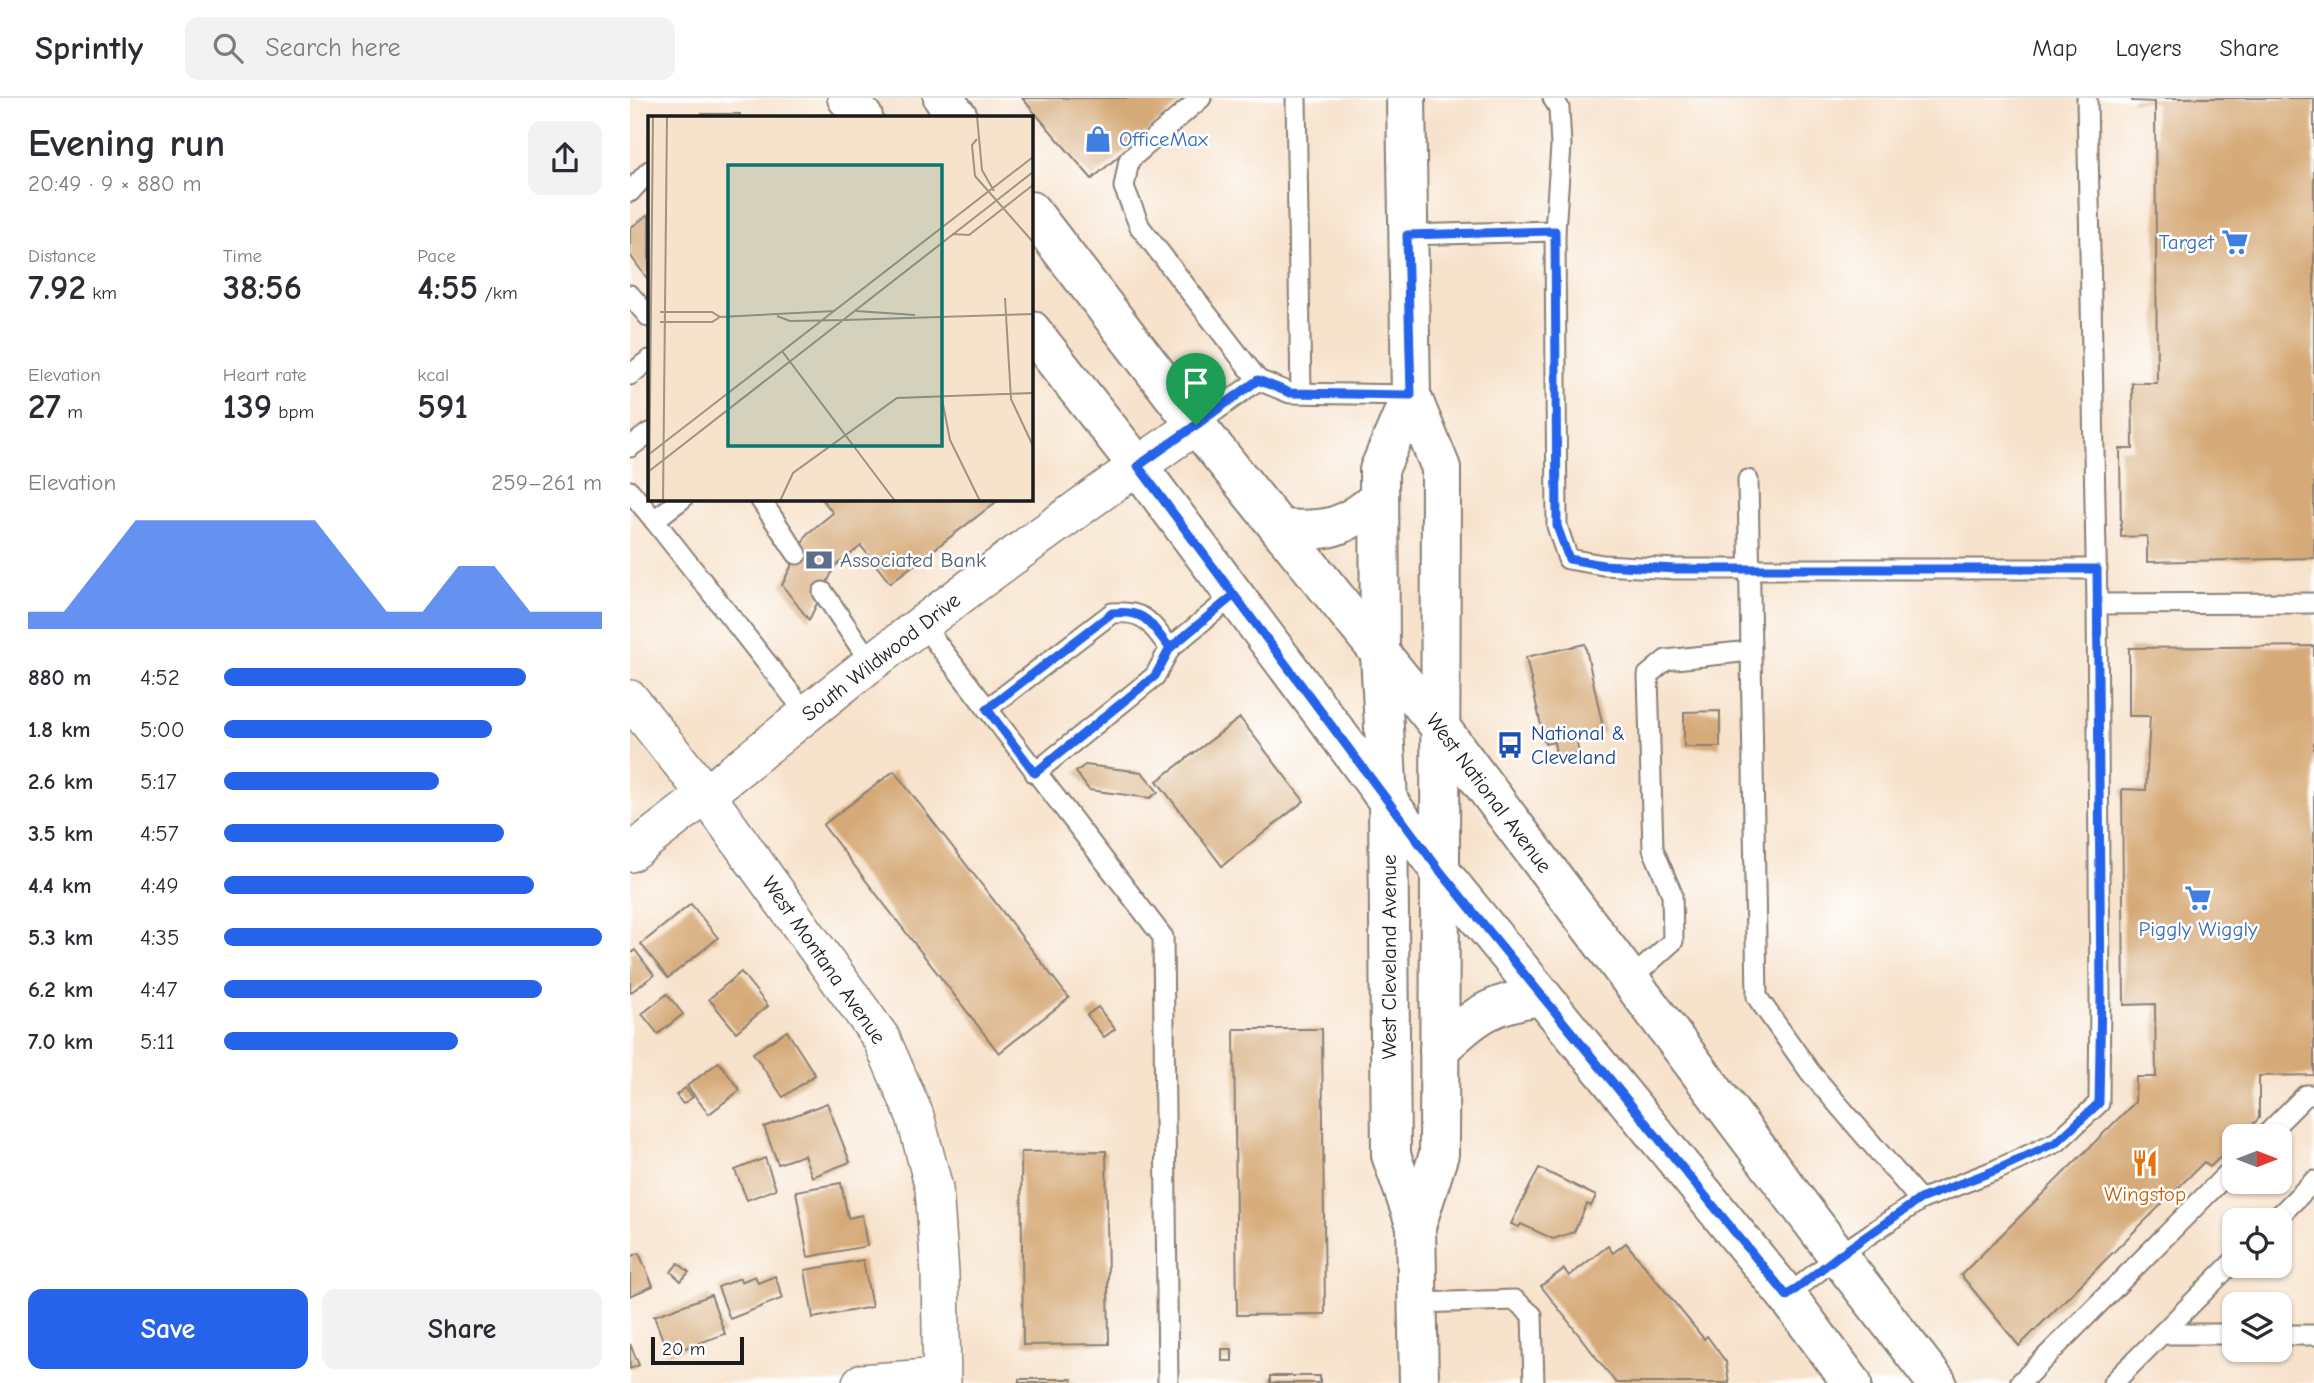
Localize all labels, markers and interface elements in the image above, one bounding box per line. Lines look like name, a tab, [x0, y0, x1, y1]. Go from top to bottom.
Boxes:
search box	[185, 17, 675, 80]
text: Sprintly	[35, 29, 143, 67]
icon: search	[209, 29, 247, 67]
text: Search here	[265, 33, 401, 63]
text: Map	[2032, 34, 2078, 62]
text: Layers	[2116, 34, 2181, 62]
text: Share	[2219, 34, 2279, 62]
inset map	[648, 116, 1032, 500]
button: share	[528, 121, 602, 195]
text: Evening run	[28, 122, 225, 166]
shop icon: OfficeMax	[1083, 124, 1113, 154]
place label: OfficeMax	[1119, 127, 1208, 151]
text: 20:49 · 9 × 880 m	[28, 170, 202, 197]
supermarket icon: Target	[2220, 227, 2250, 257]
place label: Target	[2159, 230, 2215, 254]
text: Distance	[28, 245, 96, 267]
text: Time	[223, 245, 262, 267]
text: Pace	[417, 245, 456, 267]
text: 7.92	[28, 267, 86, 308]
text: 38:56	[223, 267, 302, 308]
text: 4:55	[417, 267, 478, 308]
text: km	[86, 282, 117, 304]
text: /km	[478, 282, 518, 304]
pin	[1166, 353, 1226, 425]
text: Elevation	[28, 364, 101, 386]
text: Heart rate	[223, 364, 306, 386]
text: kcal	[417, 364, 449, 386]
icon: arrive	[1177, 364, 1215, 402]
text: 27	[28, 386, 61, 427]
text: 139	[223, 386, 272, 427]
text: 591	[417, 386, 468, 427]
text: m	[61, 401, 83, 423]
text: bpm	[272, 401, 314, 423]
text: Elevation	[28, 469, 116, 496]
text: 259–261 m	[491, 469, 602, 496]
bank icon: Associated Bank	[804, 545, 834, 575]
place label: Associated Bank	[840, 548, 986, 572]
street label: South Wildwood Drive	[797, 588, 965, 726]
text: 880 m	[28, 664, 91, 691]
text: 4:52	[140, 664, 180, 691]
street label: West National Avenue	[1421, 708, 1557, 878]
text: 1.8 km	[28, 716, 91, 743]
text: 5:00	[140, 716, 185, 743]
place label: National & Cleveland	[1531, 721, 1625, 769]
bus stop icon: National & Cleveland	[1495, 730, 1525, 760]
text: 2.6 km	[28, 768, 93, 795]
text: 5:17	[140, 768, 177, 795]
text: 3.5 km	[28, 820, 93, 847]
text: 4:57	[140, 820, 179, 847]
street label: West Cleveland Avenue	[1377, 854, 1401, 1060]
text: 4.4 km	[28, 872, 91, 899]
text: 4:49	[140, 872, 179, 899]
street label: West Montana Avenue	[757, 872, 891, 1048]
supermarket icon: Piggly Wiggly	[2183, 883, 2213, 913]
place label: Piggly Wiggly	[2138, 917, 2258, 941]
text: 5.3 km	[28, 924, 93, 951]
text: 4:35	[140, 924, 179, 951]
text: 6.2 km	[28, 976, 93, 1003]
text: 4:47	[140, 976, 177, 1003]
text: 7.0 km	[28, 1028, 93, 1055]
text: 5:11	[140, 1028, 175, 1055]
north arrow	[2222, 1124, 2292, 1194]
map controls	[2222, 1124, 2292, 1362]
restaurant icon: Wingstop	[2130, 1148, 2160, 1178]
place label: Wingstop	[2104, 1182, 2186, 1206]
button: locate	[2222, 1208, 2292, 1278]
button: Save	[28, 1289, 308, 1369]
button: Share	[322, 1289, 602, 1369]
button: layers	[2222, 1292, 2292, 1362]
scale bar	[651, 1334, 744, 1366]
text: 20 m	[662, 1338, 706, 1360]

